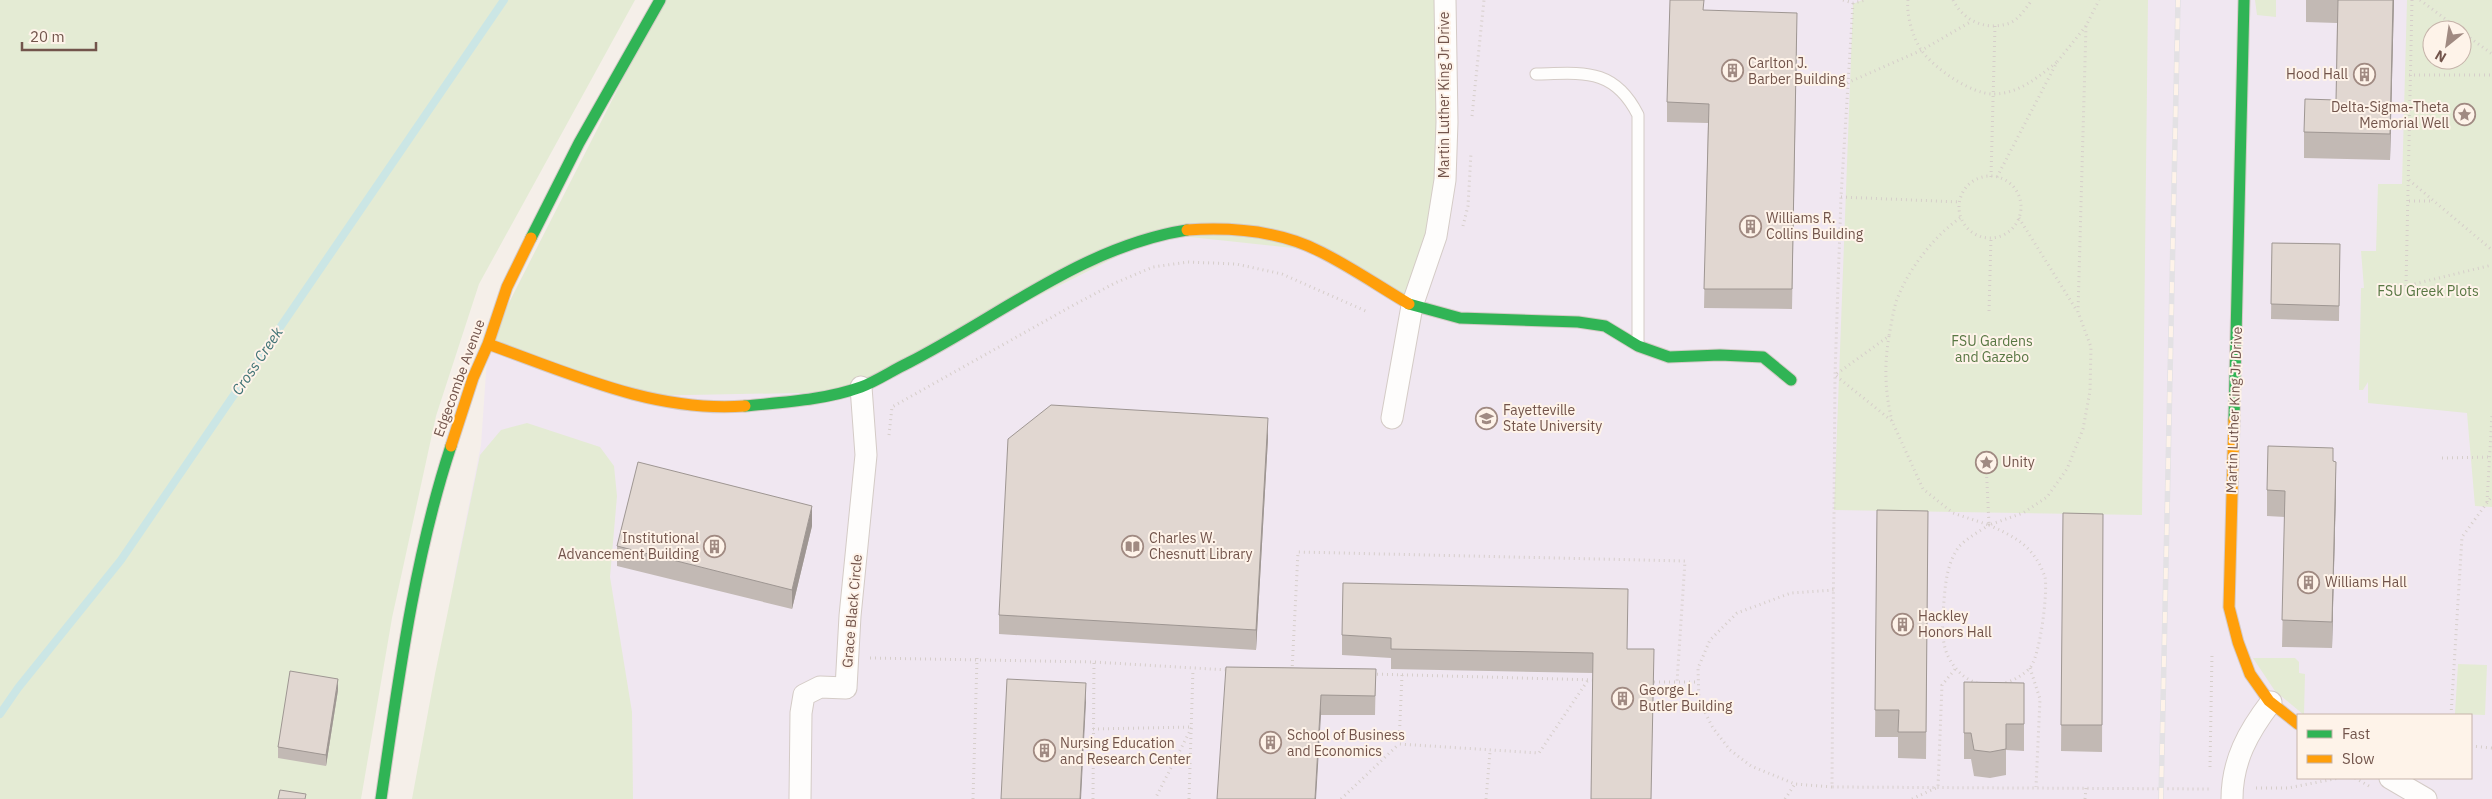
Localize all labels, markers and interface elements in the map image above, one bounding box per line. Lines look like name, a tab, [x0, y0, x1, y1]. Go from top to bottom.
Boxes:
street label: Martin Luther King Jr Drive	[1435, 11, 1453, 178]
scale bar	[22, 20, 96, 52]
north arrow	[2422, 20, 2472, 70]
text: 20 m	[30, 27, 65, 46]
text: N	[2432, 46, 2449, 67]
place label: Carlton J. Barber Building	[1748, 54, 1846, 88]
building icon: Carlton J. Barber Building	[1720, 59, 1744, 83]
building icon: Hood Hall	[2352, 62, 2376, 86]
place label: Hood Hall	[2286, 65, 2348, 83]
place label: Delta-Sigma-Theta Memorial Well	[2331, 98, 2450, 132]
place icon: Delta-Sigma-Theta Memorial Well	[2453, 103, 2477, 127]
place label: Williams R. Collins Building	[1766, 209, 1864, 243]
building icon: Williams R. Collins Building	[1738, 214, 1762, 238]
park label: FSU Greek Plots	[2377, 282, 2479, 300]
street label: Edgecombe Avenue	[429, 316, 489, 439]
water label: Cross Creek	[227, 323, 287, 399]
street label: Martin Luther King Jr Drive	[2222, 326, 2246, 494]
park label: FSU Gardens and Gazebo	[1951, 332, 2033, 366]
place label: Fayetteville State University	[1503, 401, 1602, 435]
school or university icon: Fayetteville State University	[1475, 406, 1499, 430]
place icon: Unity	[1974, 450, 1998, 474]
place label: Unity	[2002, 453, 2035, 471]
place label: Institutional Advancement Building	[558, 529, 700, 563]
place label: Charles W. Chesnutt Library	[1149, 529, 1253, 563]
building icon: Institutional Advancement Building	[703, 534, 727, 558]
library icon: Charles W. Chesnutt Library	[1121, 534, 1145, 558]
street label: Grace Black Circle	[838, 553, 866, 669]
building icon: Williams Hall	[2297, 570, 2321, 594]
place label: Williams Hall	[2325, 573, 2407, 591]
place label: Hackley Honors Hall	[1918, 607, 1992, 641]
building icon: Hackley Honors Hall	[1890, 612, 1914, 636]
place label: George L. Butler Building	[1639, 681, 1733, 715]
building icon: George L. Butler Building	[1611, 686, 1635, 710]
legend	[2297, 714, 2472, 779]
text: Fast	[2342, 724, 2370, 743]
place label: School of Business and Economics	[1287, 726, 1405, 760]
building icon: School of Business and Economics	[1259, 731, 1283, 755]
place label: Nursing Education and Research Center	[1060, 734, 1191, 768]
building icon: Nursing Education and Research Center	[1032, 739, 1056, 763]
text: Slow	[2342, 749, 2375, 768]

